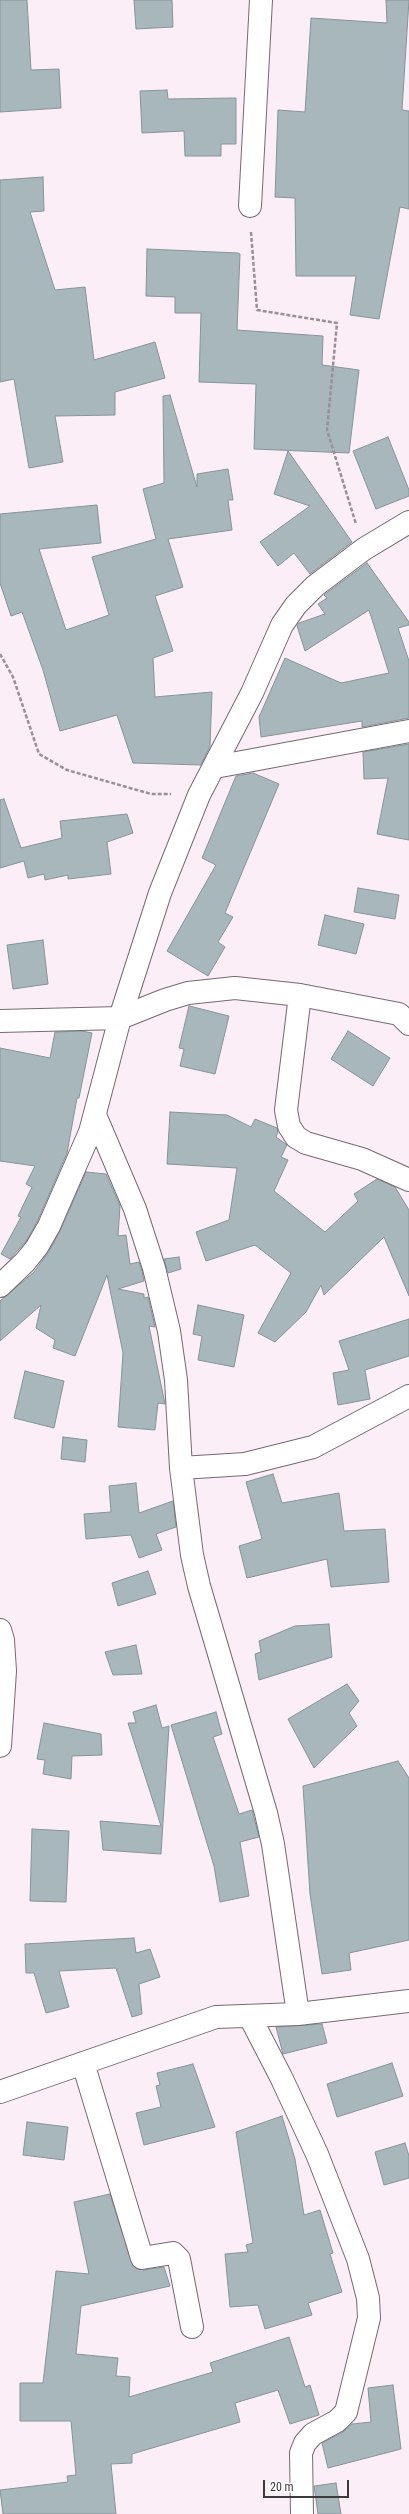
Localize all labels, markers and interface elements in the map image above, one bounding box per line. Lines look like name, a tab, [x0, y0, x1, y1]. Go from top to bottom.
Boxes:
scale bar	[265, 2472, 351, 2498]
text: 20 m	[270, 2480, 294, 2494]

